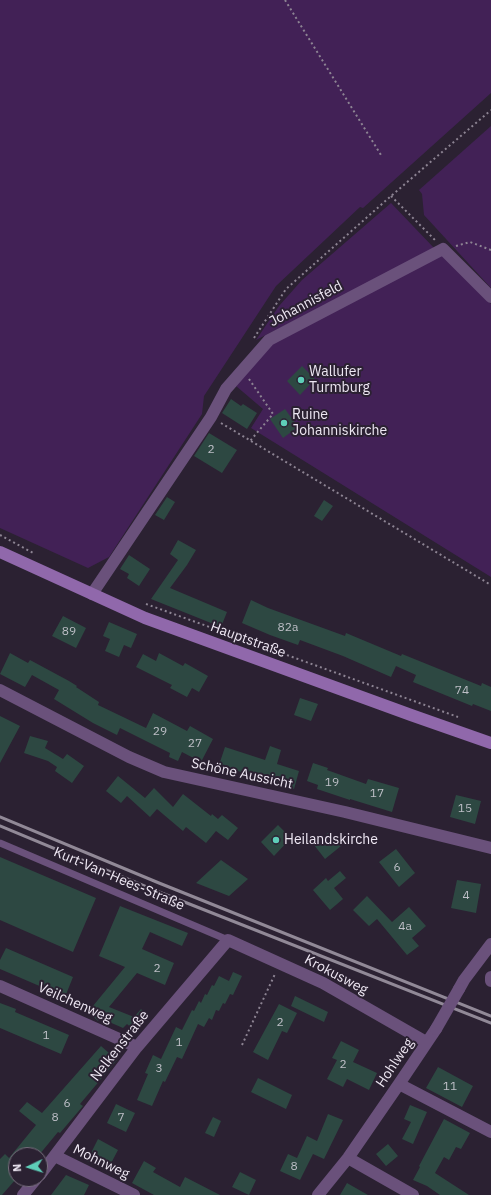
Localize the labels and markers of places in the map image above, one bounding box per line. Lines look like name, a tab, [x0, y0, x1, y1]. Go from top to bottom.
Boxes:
place label: Wallufer Turmburg	[309, 364, 370, 396]
marker: Wallufer Turmburg	[296, 375, 306, 385]
place label: Ruine Johanniskirche	[292, 407, 387, 440]
marker: Ruine Johanniskirche	[279, 418, 289, 428]
place label: Heilandskirche	[284, 832, 378, 848]
marker: Heilandskirche	[271, 835, 281, 845]

